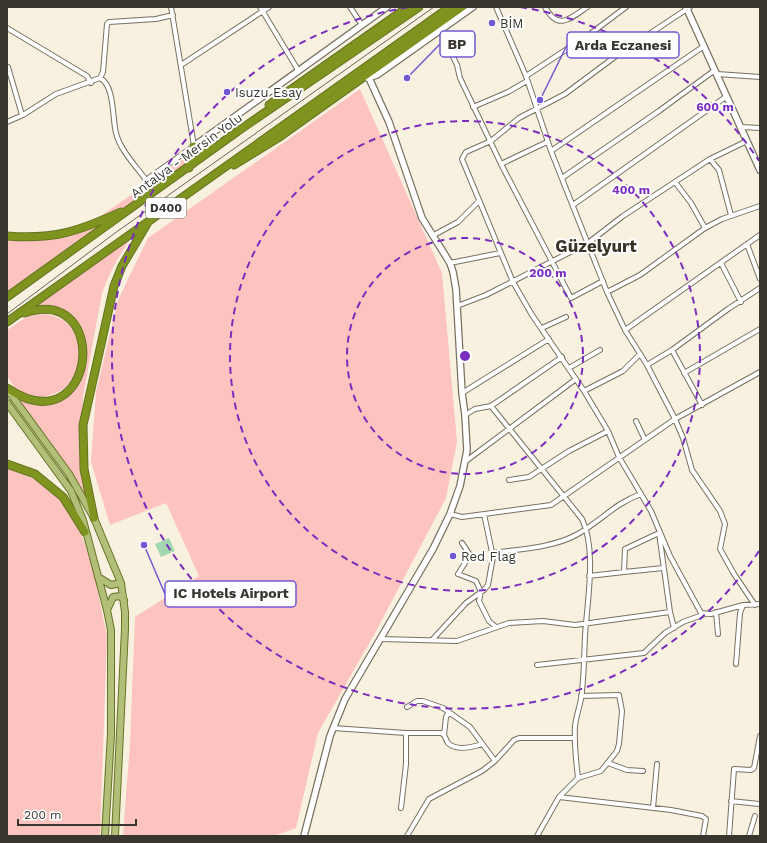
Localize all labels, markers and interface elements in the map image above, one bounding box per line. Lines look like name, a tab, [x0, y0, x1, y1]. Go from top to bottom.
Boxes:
place label: BİM	[500, 16, 523, 31]
marker: BİM	[487, 18, 497, 28]
callout: BP	[440, 31, 475, 57]
callout: Arda Eczanesi	[567, 32, 679, 58]
text: BP	[448, 36, 466, 52]
text: Arda Eczanesi	[575, 37, 671, 53]
place label: Isuzu Esay	[235, 85, 302, 100]
marker: Isuzu Esay	[222, 87, 232, 97]
text: 600 m	[696, 100, 734, 114]
street label: Antalya - Mersin Yolu	[128, 110, 245, 201]
text: 400 m	[612, 183, 650, 197]
road number: D400	[146, 198, 186, 218]
district label: Güzelyurt	[555, 236, 637, 256]
text: 200 m	[529, 266, 567, 280]
centre of rings	[458, 349, 472, 363]
place label: Red Flag	[461, 549, 516, 564]
marker: Red Flag	[448, 551, 458, 561]
callout: IC Hotels Airport	[165, 581, 296, 607]
text: IC Hotels Airport	[173, 585, 289, 601]
scale bar	[18, 801, 136, 827]
text: 200 m	[24, 808, 61, 822]

